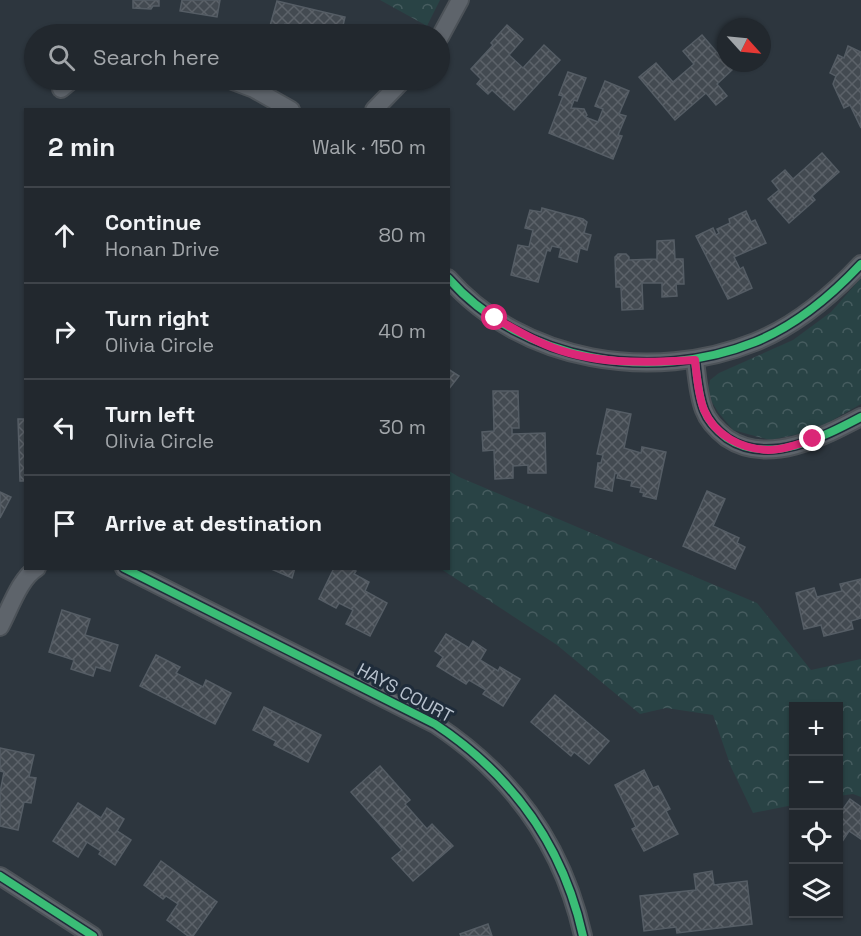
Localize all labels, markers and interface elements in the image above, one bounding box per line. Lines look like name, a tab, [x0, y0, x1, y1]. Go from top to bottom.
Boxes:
north arrow	[717, 18, 771, 72]
search box	[24, 24, 450, 90]
icon: search	[45, 41, 78, 74]
text: Search here	[93, 43, 220, 71]
text: 2 min	[48, 130, 115, 164]
text: Walk · 150 m	[312, 134, 426, 160]
text: Continue	[105, 208, 201, 236]
icon: ahead	[48, 219, 81, 252]
text: 80 m	[378, 222, 426, 248]
text: Honan Drive	[105, 236, 220, 262]
text: Turn right	[105, 304, 210, 332]
route start	[481, 304, 507, 330]
icon: right	[48, 315, 81, 348]
text: 40 m	[378, 318, 426, 344]
text: Olivia Circle	[105, 332, 214, 358]
text: Turn left	[105, 400, 195, 428]
icon: left	[48, 411, 81, 444]
text: 30 m	[379, 414, 426, 440]
route end	[799, 425, 825, 451]
text: Olivia Circle	[105, 428, 214, 454]
icon: arrive	[48, 507, 81, 540]
text: Arrive at destination	[105, 509, 322, 537]
street label: HAYS COURT	[353, 658, 458, 728]
map controls	[789, 702, 843, 918]
button: +	[789, 702, 843, 756]
button: −	[789, 756, 843, 810]
button: locate	[789, 810, 843, 864]
button: layers	[789, 864, 843, 918]

